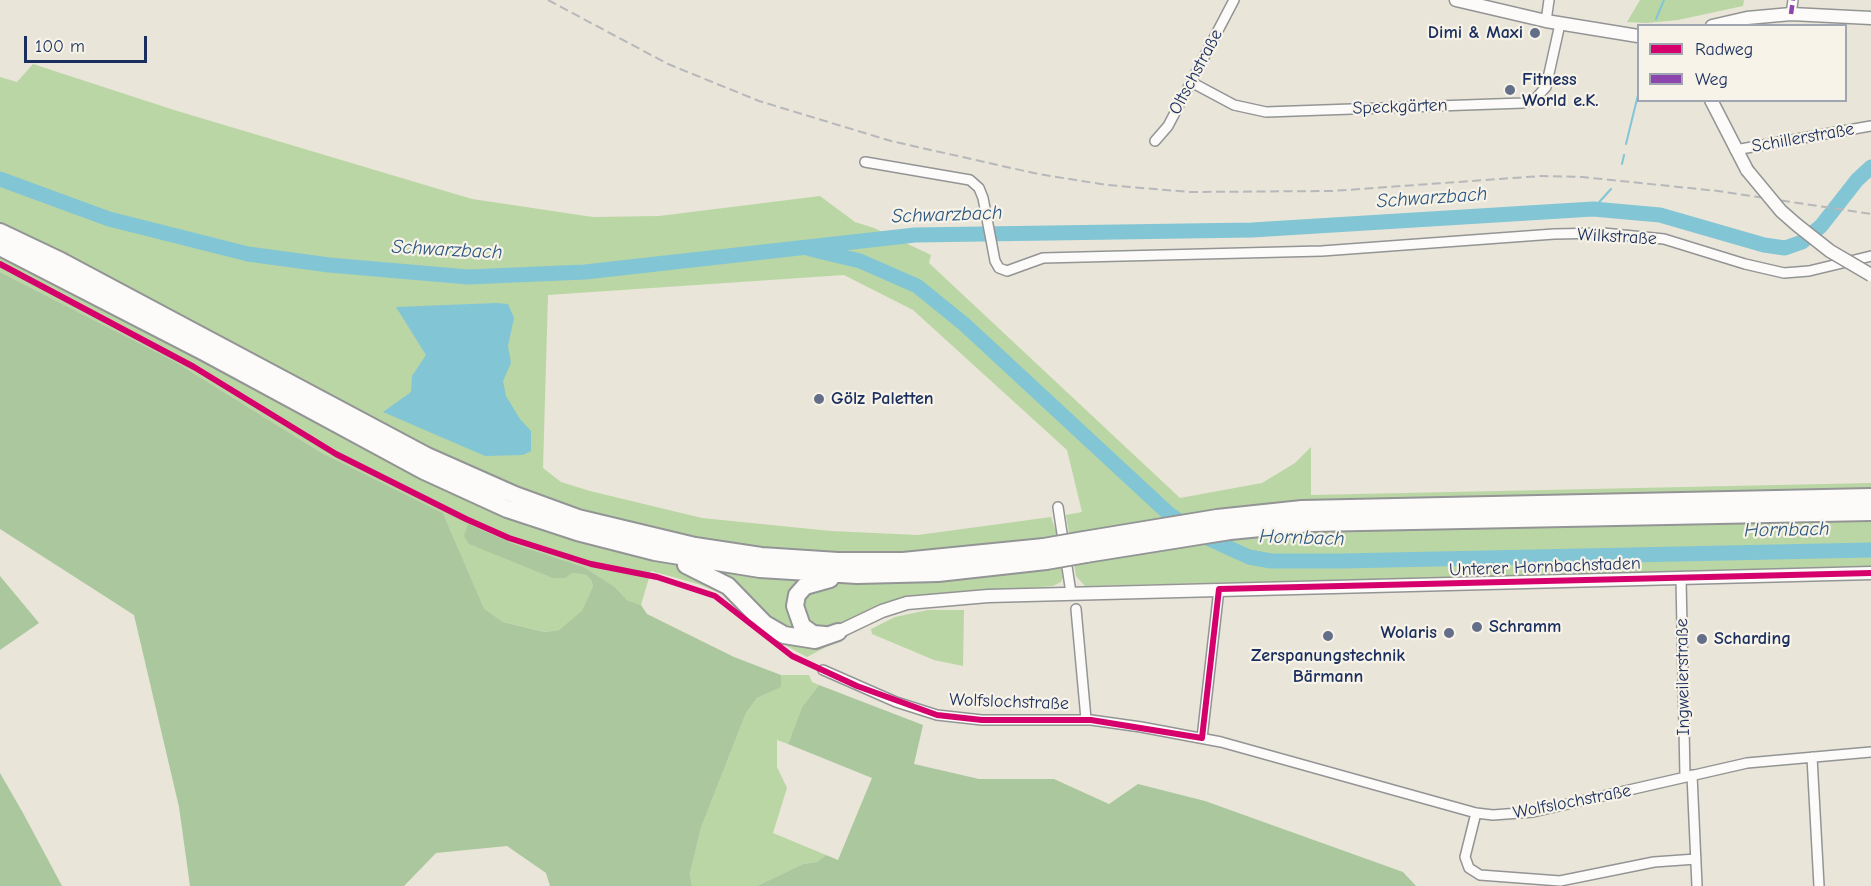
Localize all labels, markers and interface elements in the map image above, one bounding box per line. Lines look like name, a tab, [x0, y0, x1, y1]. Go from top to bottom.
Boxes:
place label: Dimi & Maxi	[1428, 22, 1523, 44]
scale bar	[27, 24, 150, 62]
legend	[1637, 24, 1847, 102]
street label: Oltschstraße	[1164, 26, 1228, 118]
marker: Dimi & Maxi	[1528, 26, 1542, 40]
text: 100 m	[35, 36, 85, 57]
text: Radweg	[1695, 39, 1753, 60]
place label: Fitness World e.K.	[1522, 69, 1599, 112]
text: Weg	[1695, 69, 1728, 90]
marker: Fitness World e.K.	[1503, 83, 1517, 97]
street label: Speckgärten	[1352, 95, 1448, 119]
street label: Schillerstraße	[1750, 118, 1856, 158]
water label: Schwarzbach	[1376, 182, 1488, 214]
water label: Schwarzbach	[891, 201, 1003, 229]
street label: Wilkstraße	[1577, 224, 1657, 250]
water label: Schwarzbach	[391, 235, 503, 265]
place label: Gölz Paletten	[831, 388, 934, 410]
marker: Gölz Paletten	[812, 392, 826, 406]
water label: Hornbach	[1744, 517, 1830, 543]
water label: Hornbach	[1259, 525, 1345, 551]
street label: Unterer Hornbachstaden	[1449, 553, 1641, 581]
place label: Schramm	[1489, 616, 1561, 638]
street label: Ingweilerstraße	[1671, 618, 1695, 736]
marker: Schramm	[1470, 620, 1484, 634]
place label: Wolaris	[1380, 622, 1437, 644]
marker: Wolaris	[1442, 626, 1456, 640]
place label: Scharding	[1714, 628, 1791, 650]
marker: Zerspanungstechnik Bärmann	[1321, 629, 1335, 643]
marker: Scharding	[1695, 632, 1709, 646]
place label: Zerspanungstechnik Bärmann	[1251, 645, 1405, 688]
street label: Wolfslochstraße	[949, 689, 1069, 715]
street label: Wolfslochstraße	[1511, 780, 1633, 824]

